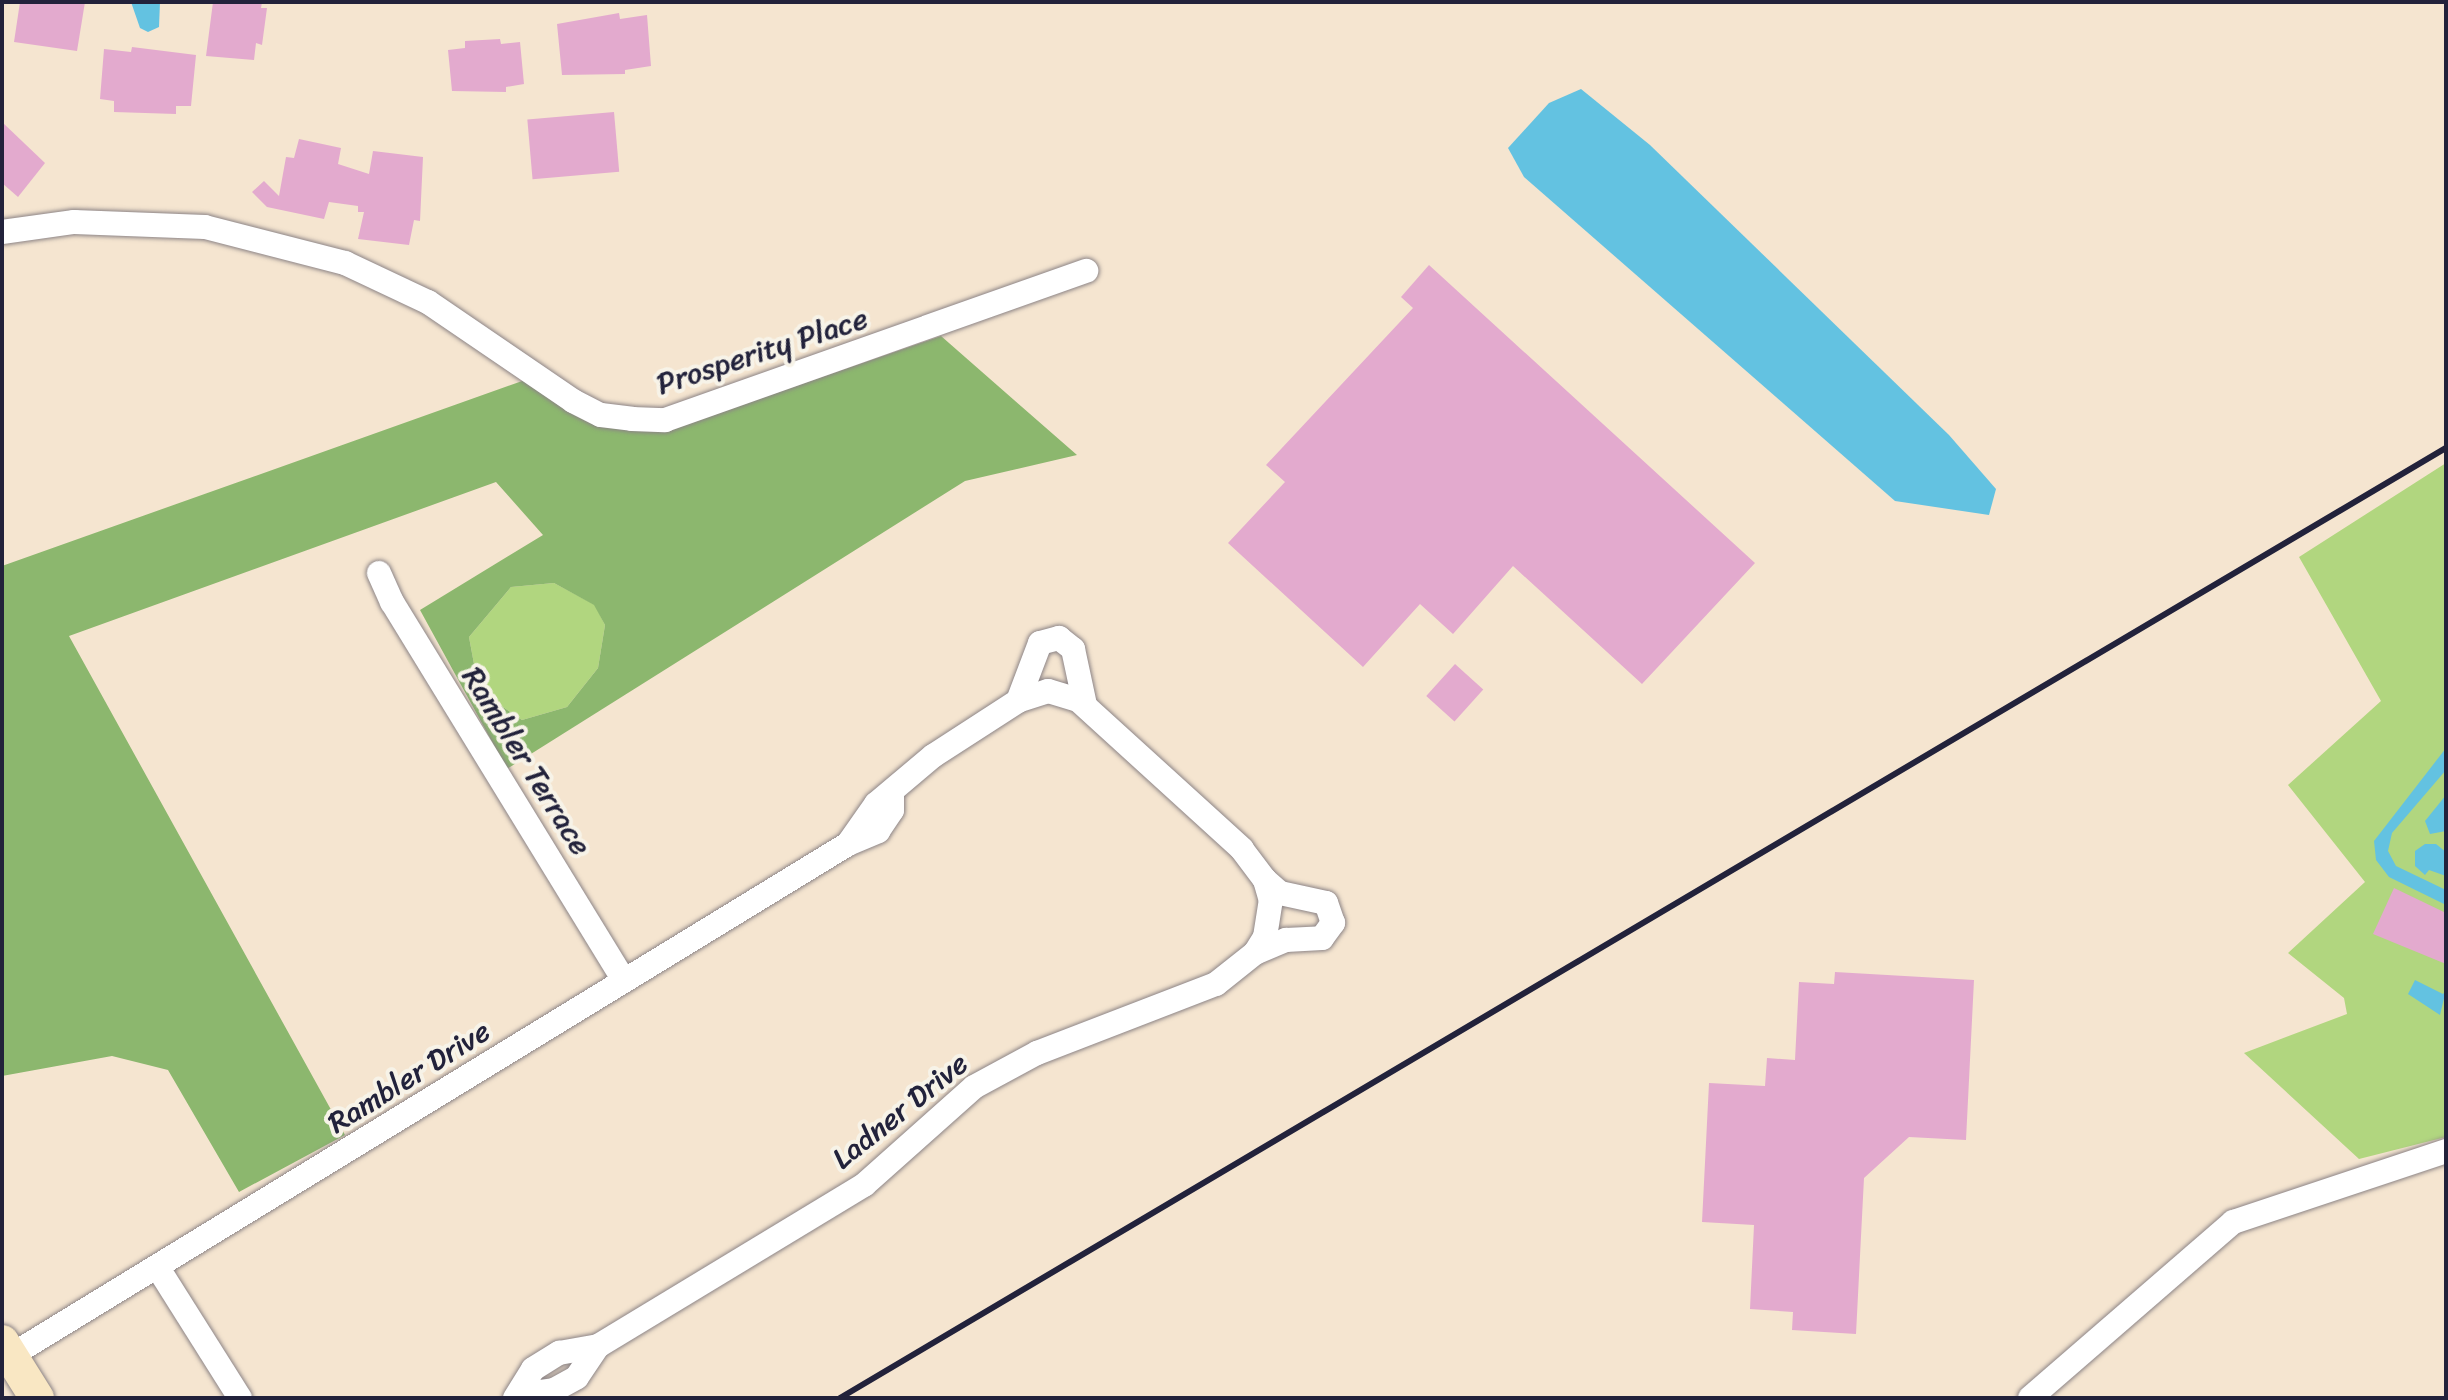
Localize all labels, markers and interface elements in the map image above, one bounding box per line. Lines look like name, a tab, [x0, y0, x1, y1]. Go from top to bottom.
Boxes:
street label: Prosperity Place	[652, 300, 872, 402]
street label: Rambler Terrace	[455, 660, 599, 862]
street label: Rambler Drive	[321, 1013, 497, 1141]
street label: Ladner Drive	[825, 1045, 975, 1177]

